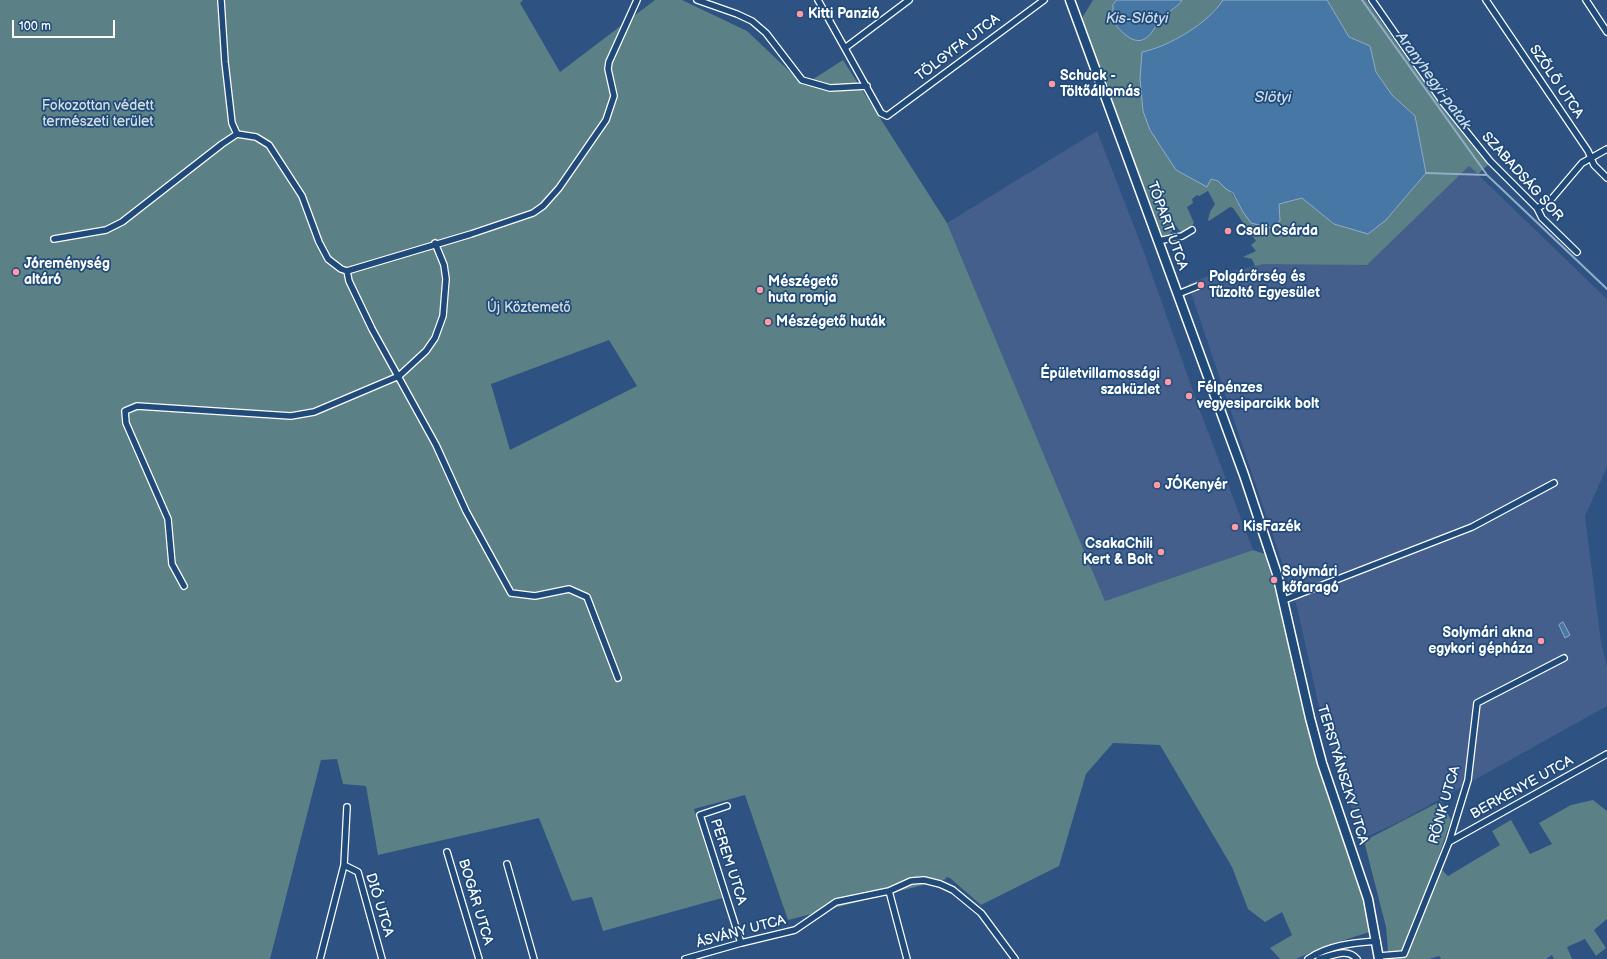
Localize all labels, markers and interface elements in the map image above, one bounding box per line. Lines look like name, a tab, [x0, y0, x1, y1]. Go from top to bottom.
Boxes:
place label: Kitti Panzió	[808, 6, 879, 22]
marker: Kitti Panzió	[795, 9, 805, 19]
water label: Kis-Slötyi	[1106, 10, 1168, 28]
street label: TÖLGYFA UTCA	[912, 11, 1004, 85]
scale bar	[14, 12, 117, 38]
text: 100 m	[19, 19, 51, 34]
water label: Aranyhegyi-patak	[1392, 29, 1474, 133]
street label: SZŐLŐ UTCA	[1525, 42, 1587, 122]
place label: Schuck - Töltőállomás	[1060, 68, 1140, 100]
marker: Schuck - Töltőállomás	[1047, 79, 1057, 89]
water label: Slötyi	[1255, 89, 1291, 107]
park label: Fokozottan védett természeti terület	[42, 98, 154, 130]
street label: SZABADSÁG SOR	[1478, 129, 1566, 225]
street label: TÓPART UTCA	[1143, 179, 1191, 273]
place label: Csali Csárda	[1236, 223, 1318, 239]
marker: Csali Csárda	[1223, 226, 1233, 236]
place label: Jóreménység altáró	[24, 256, 110, 288]
marker: Jóreménység altáró	[11, 267, 21, 277]
place label: Polgárőrség és Tűzoltó Egyesület	[1209, 269, 1320, 302]
place label: Mészégető huta romja	[768, 274, 838, 306]
marker: Polgárőrség és Tűzoltó Egyesület	[1196, 280, 1206, 290]
marker: Mészégető huta romja	[755, 285, 765, 295]
park label: Új Köztemető	[487, 300, 571, 316]
place label: Mészégető huták	[776, 314, 886, 330]
marker: Mészégető huták	[763, 317, 773, 327]
place label: Épületvillamossági szaküzlet	[1040, 366, 1160, 398]
marker: Épületvillamossági szaküzlet	[1163, 377, 1173, 387]
place label: Félpénzes vegyesiparcikk bolt	[1197, 380, 1319, 412]
marker: Félpénzes vegyesiparcikk bolt	[1184, 391, 1194, 401]
place label: JÓKenyér	[1165, 477, 1228, 493]
marker: JÓKenyér	[1152, 480, 1162, 490]
place label: KisFazék	[1243, 519, 1301, 535]
marker: KisFazék	[1230, 522, 1240, 532]
place label: CsakaChili Kert & Bolt	[1083, 536, 1153, 568]
marker: CsakaChili Kert & Bolt	[1156, 547, 1166, 557]
place label: Solymári kőfaragó	[1282, 564, 1339, 596]
marker: Solymári kőfaragó	[1269, 575, 1279, 585]
place label: Solymári akna egykori gépháza	[1428, 625, 1533, 658]
marker: Solymári akna egykori gépháza	[1536, 636, 1546, 646]
street label: TERSTYÁNSZKY UTCA	[1313, 703, 1371, 847]
street label: BERKENYE UTCA	[1468, 753, 1576, 823]
street label: RÖNK UTCA	[1426, 764, 1464, 846]
street label: PEREM UTCA	[706, 817, 750, 907]
street label: BOGÁR UTCA	[454, 857, 496, 947]
street label: DIÓ UTCA	[361, 871, 397, 939]
street label: ÁSVÁNY UTCA	[694, 912, 788, 952]

